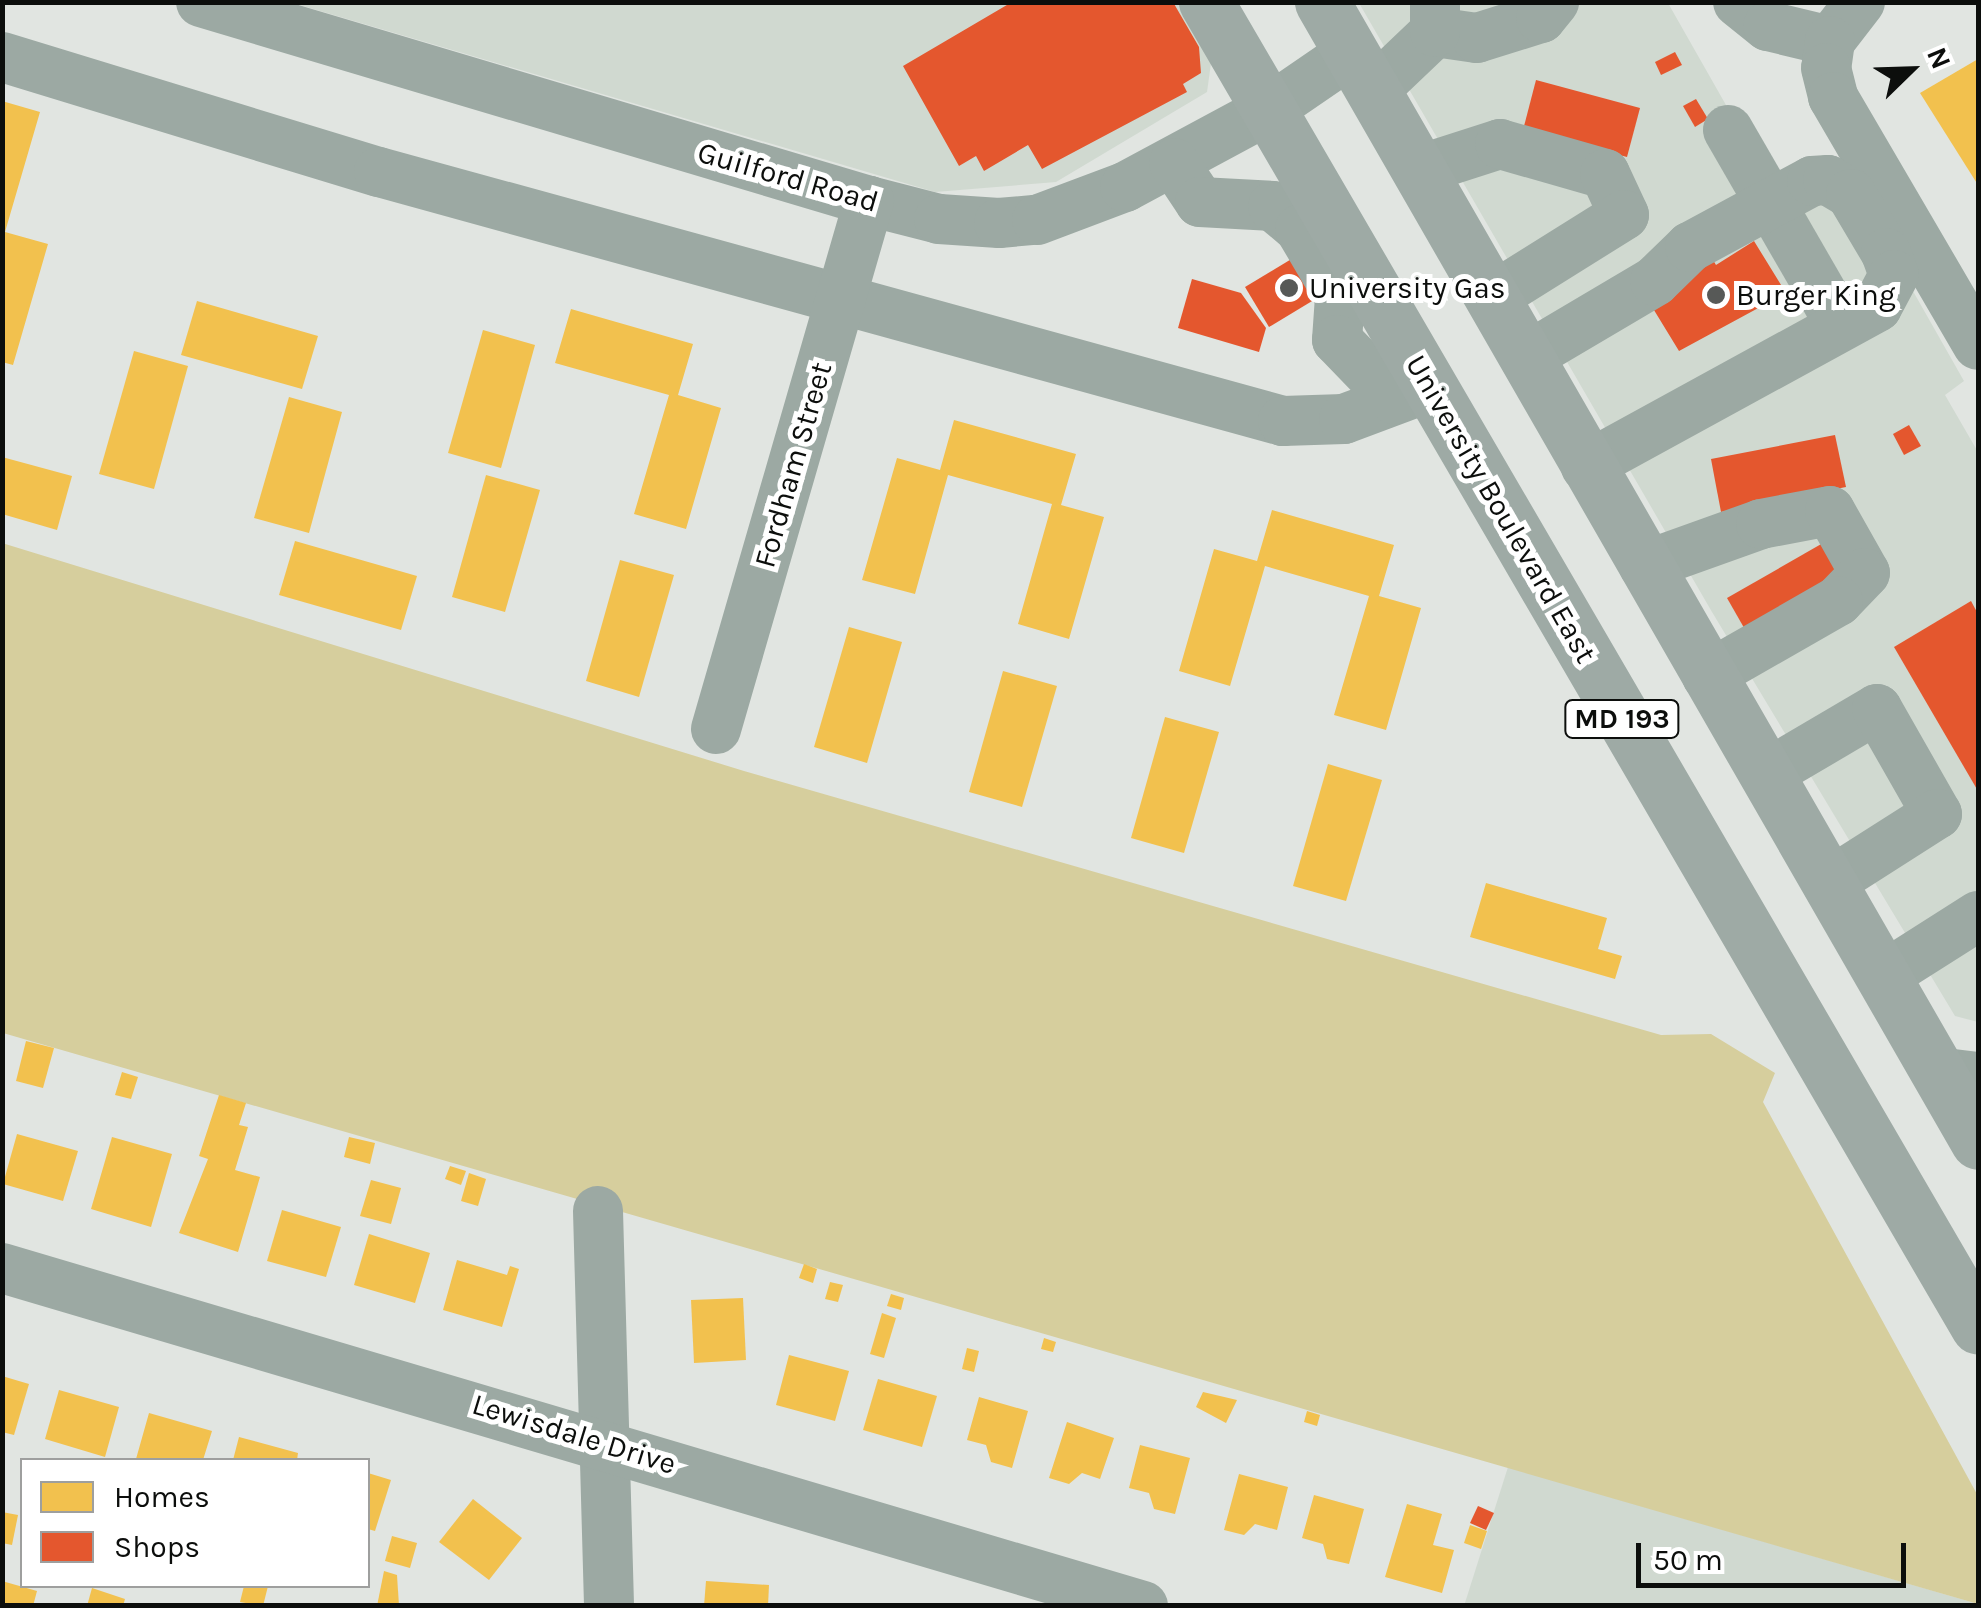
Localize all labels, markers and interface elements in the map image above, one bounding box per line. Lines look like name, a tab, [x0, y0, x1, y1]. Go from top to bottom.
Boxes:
north arrow	[1861, 20, 1961, 120]
text: N	[1920, 42, 1958, 74]
street label: Guilford Road	[693, 134, 883, 220]
place label: University Gas	[1309, 270, 1506, 306]
marker: University Gas	[1278, 277, 1300, 299]
place label: Burger King	[1736, 277, 1896, 313]
marker: Burger King	[1705, 284, 1727, 306]
street label: University Boulevard East	[1398, 349, 1604, 669]
street label: Fordham Street	[746, 358, 840, 572]
road number: MD 193	[1562, 696, 1682, 742]
street label: Lewisdale Drive	[468, 1386, 680, 1482]
legend	[20, 1458, 370, 1588]
text: Homes	[114, 1479, 210, 1515]
scale bar	[1641, 1523, 1911, 1585]
text: Shops	[114, 1529, 200, 1565]
text: 50 m	[1653, 1542, 1723, 1578]

